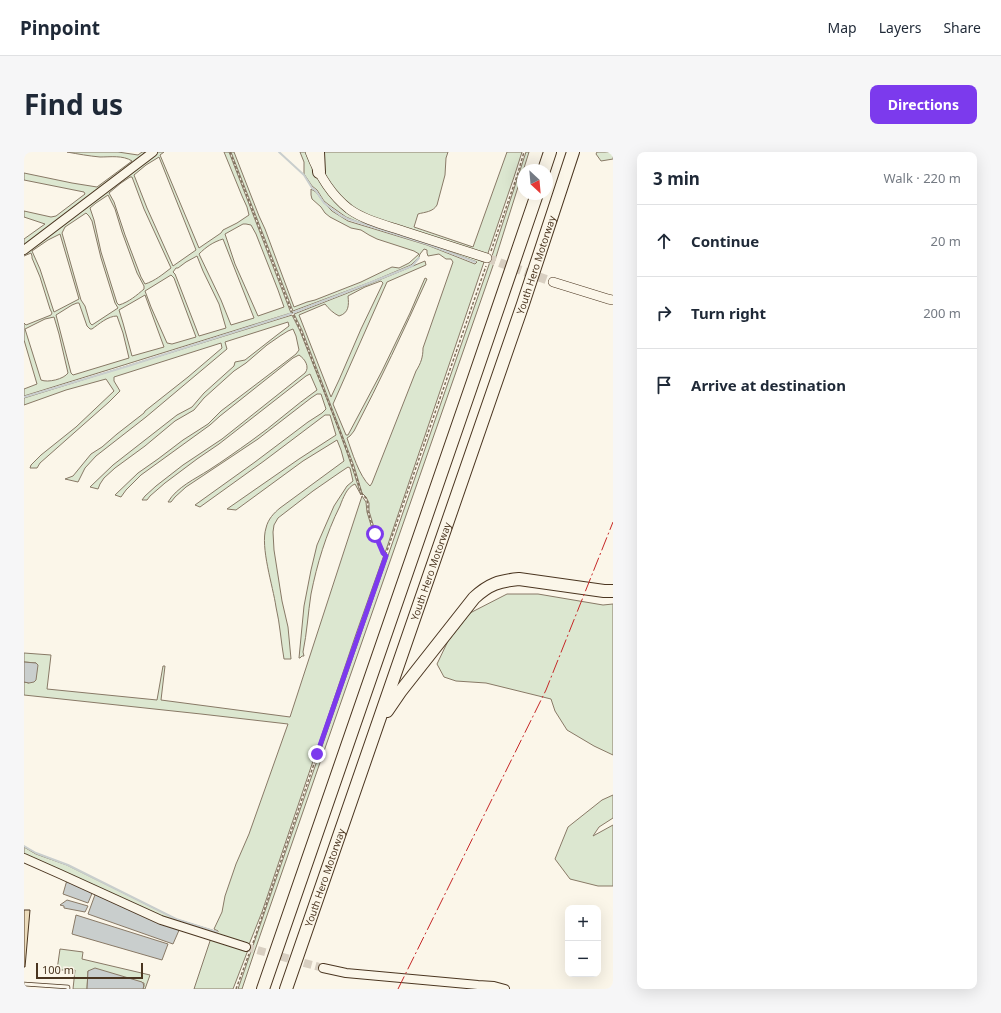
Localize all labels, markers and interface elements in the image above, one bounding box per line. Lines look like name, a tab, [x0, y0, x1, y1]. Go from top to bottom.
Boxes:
text: Pinpoint	[20, 15, 100, 41]
text: Map	[828, 18, 857, 37]
text: Layers	[879, 18, 921, 37]
text: Share	[943, 18, 981, 37]
text: Find us	[24, 85, 123, 123]
button: Directions	[870, 85, 977, 124]
north arrow	[517, 164, 553, 200]
text: 3 min	[653, 167, 700, 190]
text: Walk · 220 m	[883, 169, 961, 187]
street label: Youth Hero Motorway	[513, 213, 559, 316]
icon: ahead	[653, 230, 675, 252]
text: Continue	[691, 231, 759, 251]
text: 20 m	[931, 232, 961, 250]
icon: right	[653, 302, 675, 324]
text: Turn right	[691, 303, 766, 323]
text: 200 m	[923, 304, 961, 322]
icon: arrive	[653, 374, 675, 396]
text: Arrive at destination	[691, 375, 846, 395]
street label: Youth Hero Motorway	[407, 519, 454, 622]
route start	[366, 525, 384, 543]
route end	[308, 745, 326, 763]
street label: Youth Hero Motorway	[301, 826, 348, 928]
map controls	[565, 905, 601, 977]
button: +	[565, 905, 601, 941]
button: −	[565, 941, 601, 977]
scale bar	[36, 961, 143, 980]
text: 100 m	[42, 962, 74, 977]

